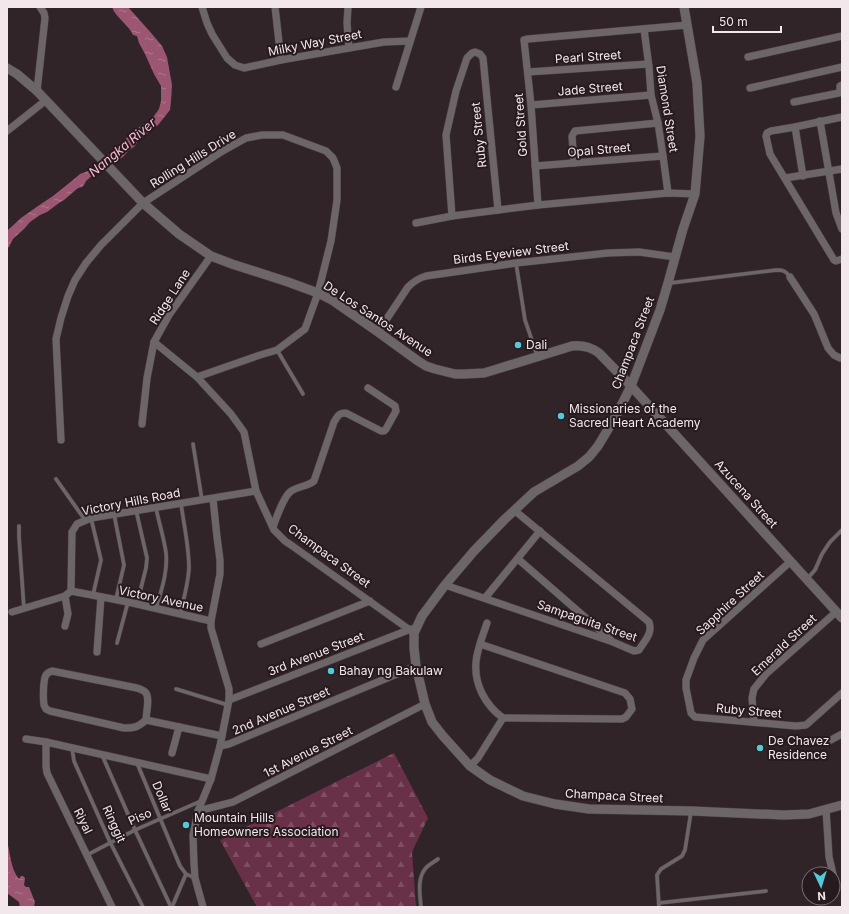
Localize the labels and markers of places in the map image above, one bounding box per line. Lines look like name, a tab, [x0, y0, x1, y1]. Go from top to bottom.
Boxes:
place label: Dali	[526, 337, 547, 352]
marker: Dali	[513, 340, 523, 350]
place label: Missionaries of the Sacred Heart Academy	[569, 401, 701, 430]
marker: Missionaries of the Sacred Heart Academy	[556, 411, 566, 421]
place label: Bahay ng Bakulaw	[339, 663, 443, 678]
marker: Bahay ng Bakulaw	[326, 666, 336, 676]
place label: De Chavez Residence	[768, 733, 829, 762]
marker: De Chavez Residence	[755, 743, 765, 753]
place label: Mountain Hills Homeowners Association	[194, 810, 339, 839]
marker: Mountain Hills Homeowners Association	[181, 820, 191, 830]

